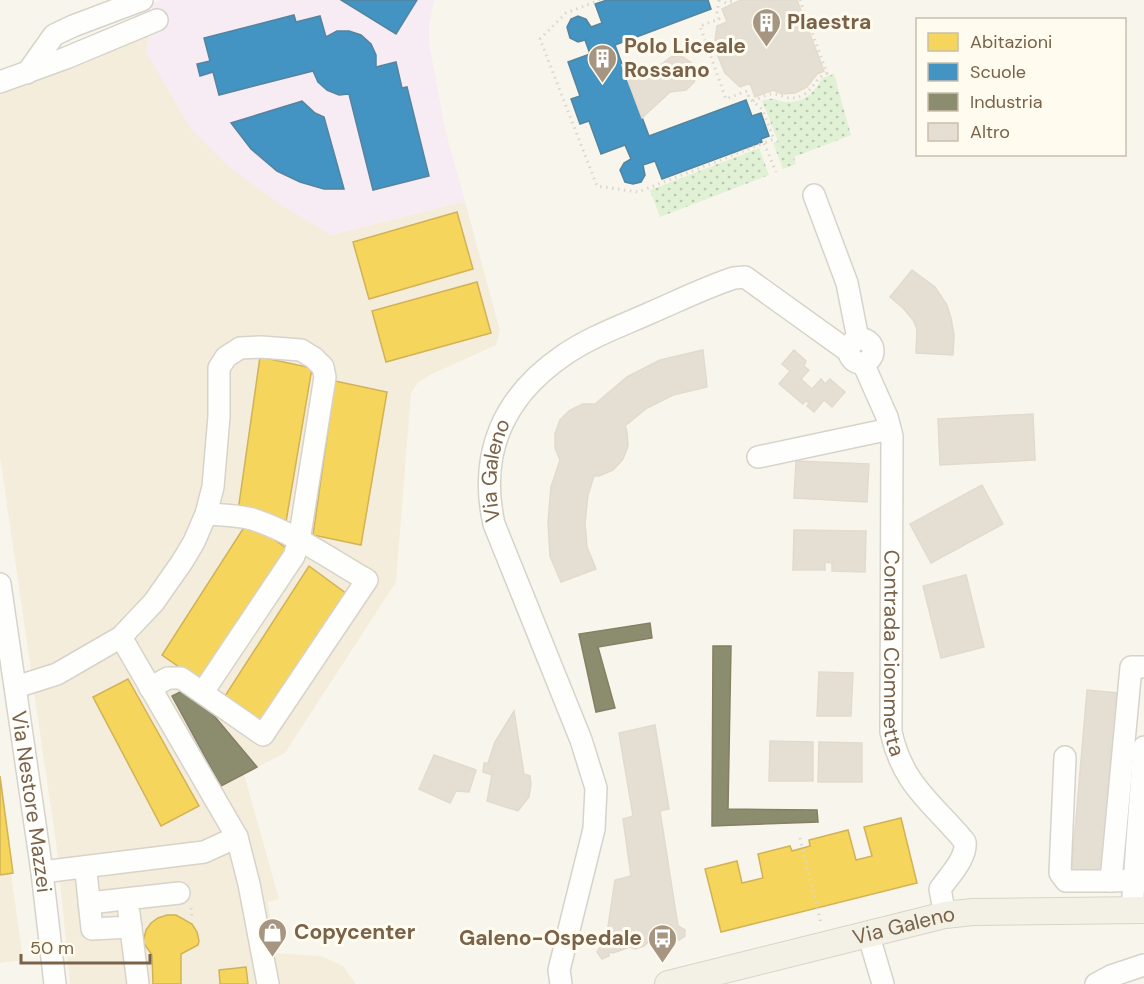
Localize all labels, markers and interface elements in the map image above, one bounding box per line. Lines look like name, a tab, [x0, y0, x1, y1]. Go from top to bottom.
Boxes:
building icon: Plaestra	[750, 6, 782, 48]
place label: Plaestra	[787, 8, 871, 36]
legend	[916, 18, 1126, 156]
text: Abitazioni	[970, 30, 1052, 54]
place label: Polo Liceale Rossano	[624, 32, 746, 84]
building icon: Polo Liceale Rossano	[587, 42, 619, 84]
text: Scuole	[970, 60, 1026, 84]
text: Industria	[970, 90, 1043, 114]
text: Altro	[970, 120, 1010, 144]
street label: Via Galeno	[475, 414, 517, 524]
street label: Contrada Ciommetta	[877, 550, 911, 760]
street label: Via Nestore Mazzei	[5, 709, 58, 894]
street label: Via Galeno	[850, 900, 956, 951]
shop icon: Copycenter	[257, 916, 289, 958]
place label: Copycenter	[294, 918, 416, 946]
bus stop icon: Galeno-Ospedale	[647, 922, 679, 964]
place label: Galeno-Ospedale	[459, 924, 642, 952]
scale bar	[21, 927, 150, 965]
text: 50 m	[30, 936, 74, 960]

